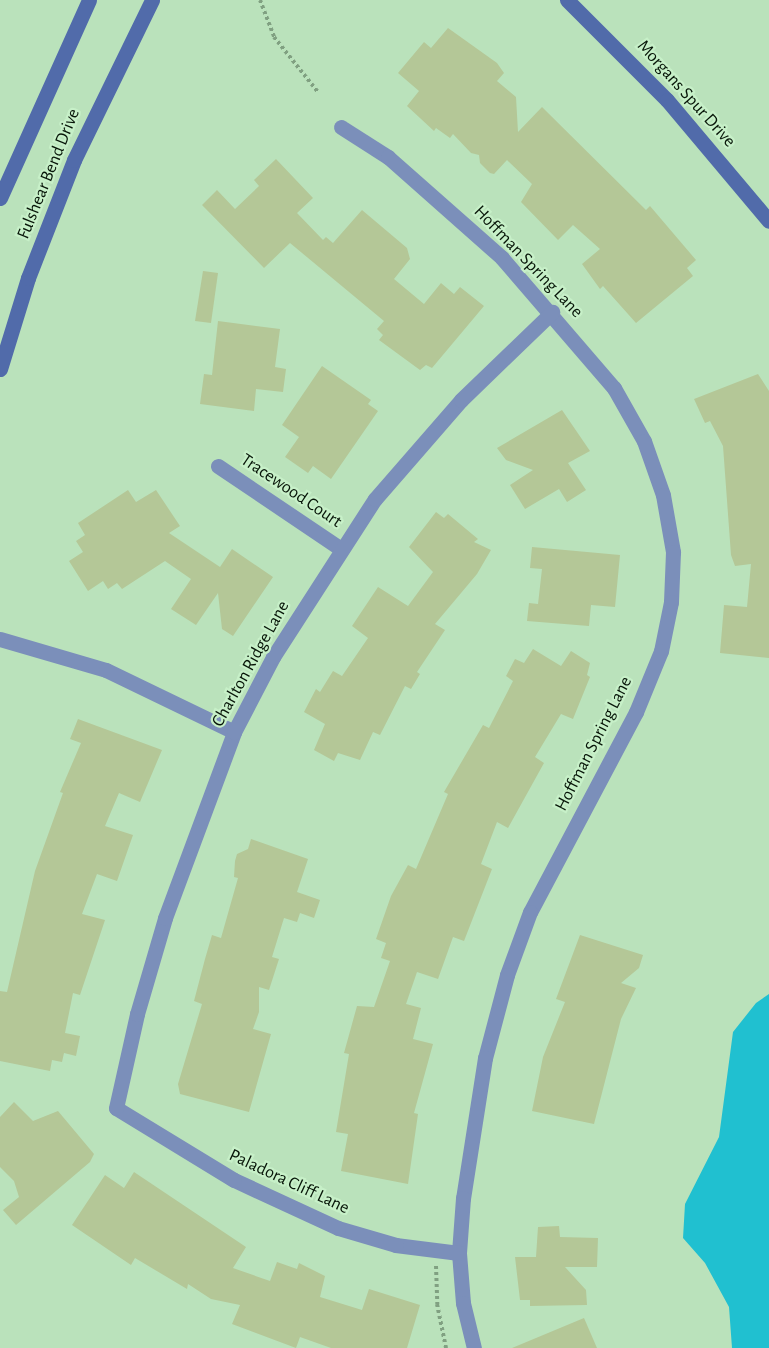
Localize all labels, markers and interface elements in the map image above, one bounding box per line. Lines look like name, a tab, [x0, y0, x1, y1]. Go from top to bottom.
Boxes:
street label: Morgans Spur Drive	[632, 36, 740, 152]
street label: Fulshear Bend Drive	[13, 106, 85, 242]
street label: Hoffman Spring Lane	[469, 201, 587, 323]
street label: Tracewood Court	[236, 449, 346, 533]
street label: Charlton Ridge Lane	[208, 597, 294, 731]
street label: Hoffman Spring Lane	[551, 673, 637, 815]
street label: Paladora Cliff Lane	[225, 1145, 353, 1219]

